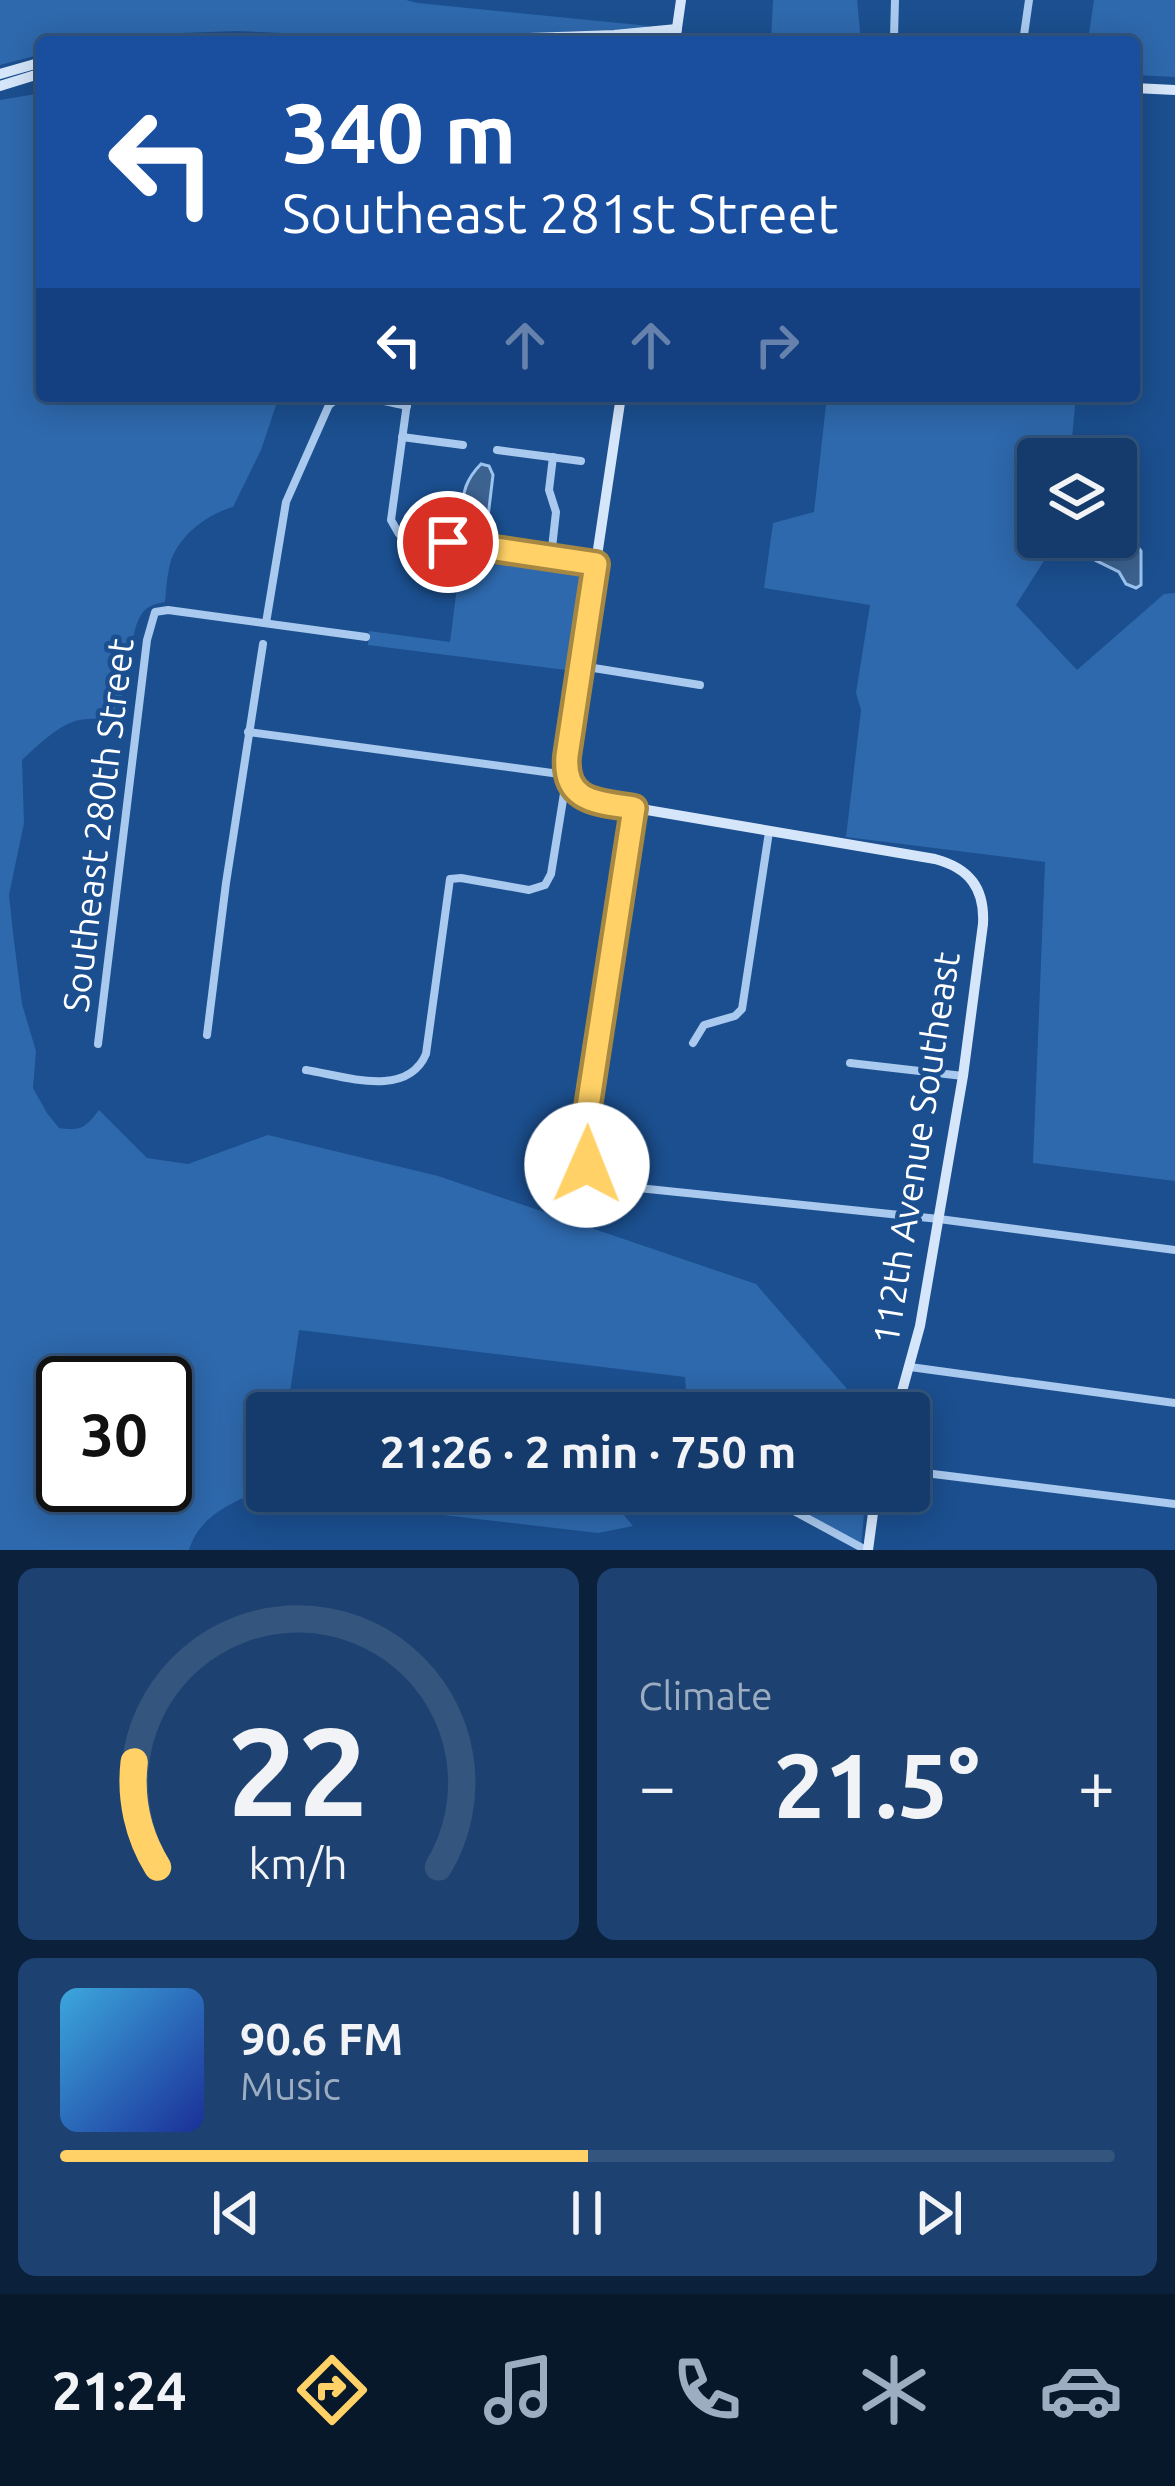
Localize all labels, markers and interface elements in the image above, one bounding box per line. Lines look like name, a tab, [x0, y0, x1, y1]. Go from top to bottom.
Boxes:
icon: left	[84, 84, 240, 240]
text: 340 m	[282, 85, 516, 179]
text: Southeast 281st Street	[282, 183, 839, 243]
icon: left	[366, 312, 432, 378]
icon: ahead	[492, 312, 558, 378]
icon: ahead	[618, 312, 684, 378]
icon: right	[744, 312, 810, 378]
map controls	[1017, 438, 1137, 558]
button: layers	[1017, 438, 1137, 558]
pin	[397, 491, 499, 593]
icon: arrive	[415, 509, 481, 575]
street label: Southeast 280th Street	[54, 636, 141, 1014]
street label: 112th Avenue Southeast	[864, 949, 967, 1347]
position arrow	[524, 1102, 650, 1228]
speed limit sign: 30	[36, 1356, 192, 1512]
text: 21:26 · 2 min · 750 m	[380, 1426, 796, 1477]
text: Climate	[639, 1674, 773, 1717]
text: 22	[228, 1700, 369, 1840]
text: 21.5°	[774, 1734, 980, 1835]
text: −	[639, 1748, 676, 1822]
text: +	[1078, 1748, 1115, 1822]
text: km/h	[249, 1839, 348, 1887]
text: 90.6 FM	[240, 2013, 403, 2064]
text: Music	[240, 2064, 341, 2107]
icon: previous	[203, 2180, 269, 2246]
icon: pause	[554, 2180, 620, 2246]
icon: next	[906, 2180, 972, 2246]
icon: directions	[290, 2348, 374, 2432]
icon: music	[477, 2348, 561, 2432]
icon: phone	[665, 2348, 749, 2432]
icon: climate	[852, 2348, 936, 2432]
icon: car	[1039, 2348, 1123, 2432]
text: 21:24	[52, 2360, 187, 2420]

